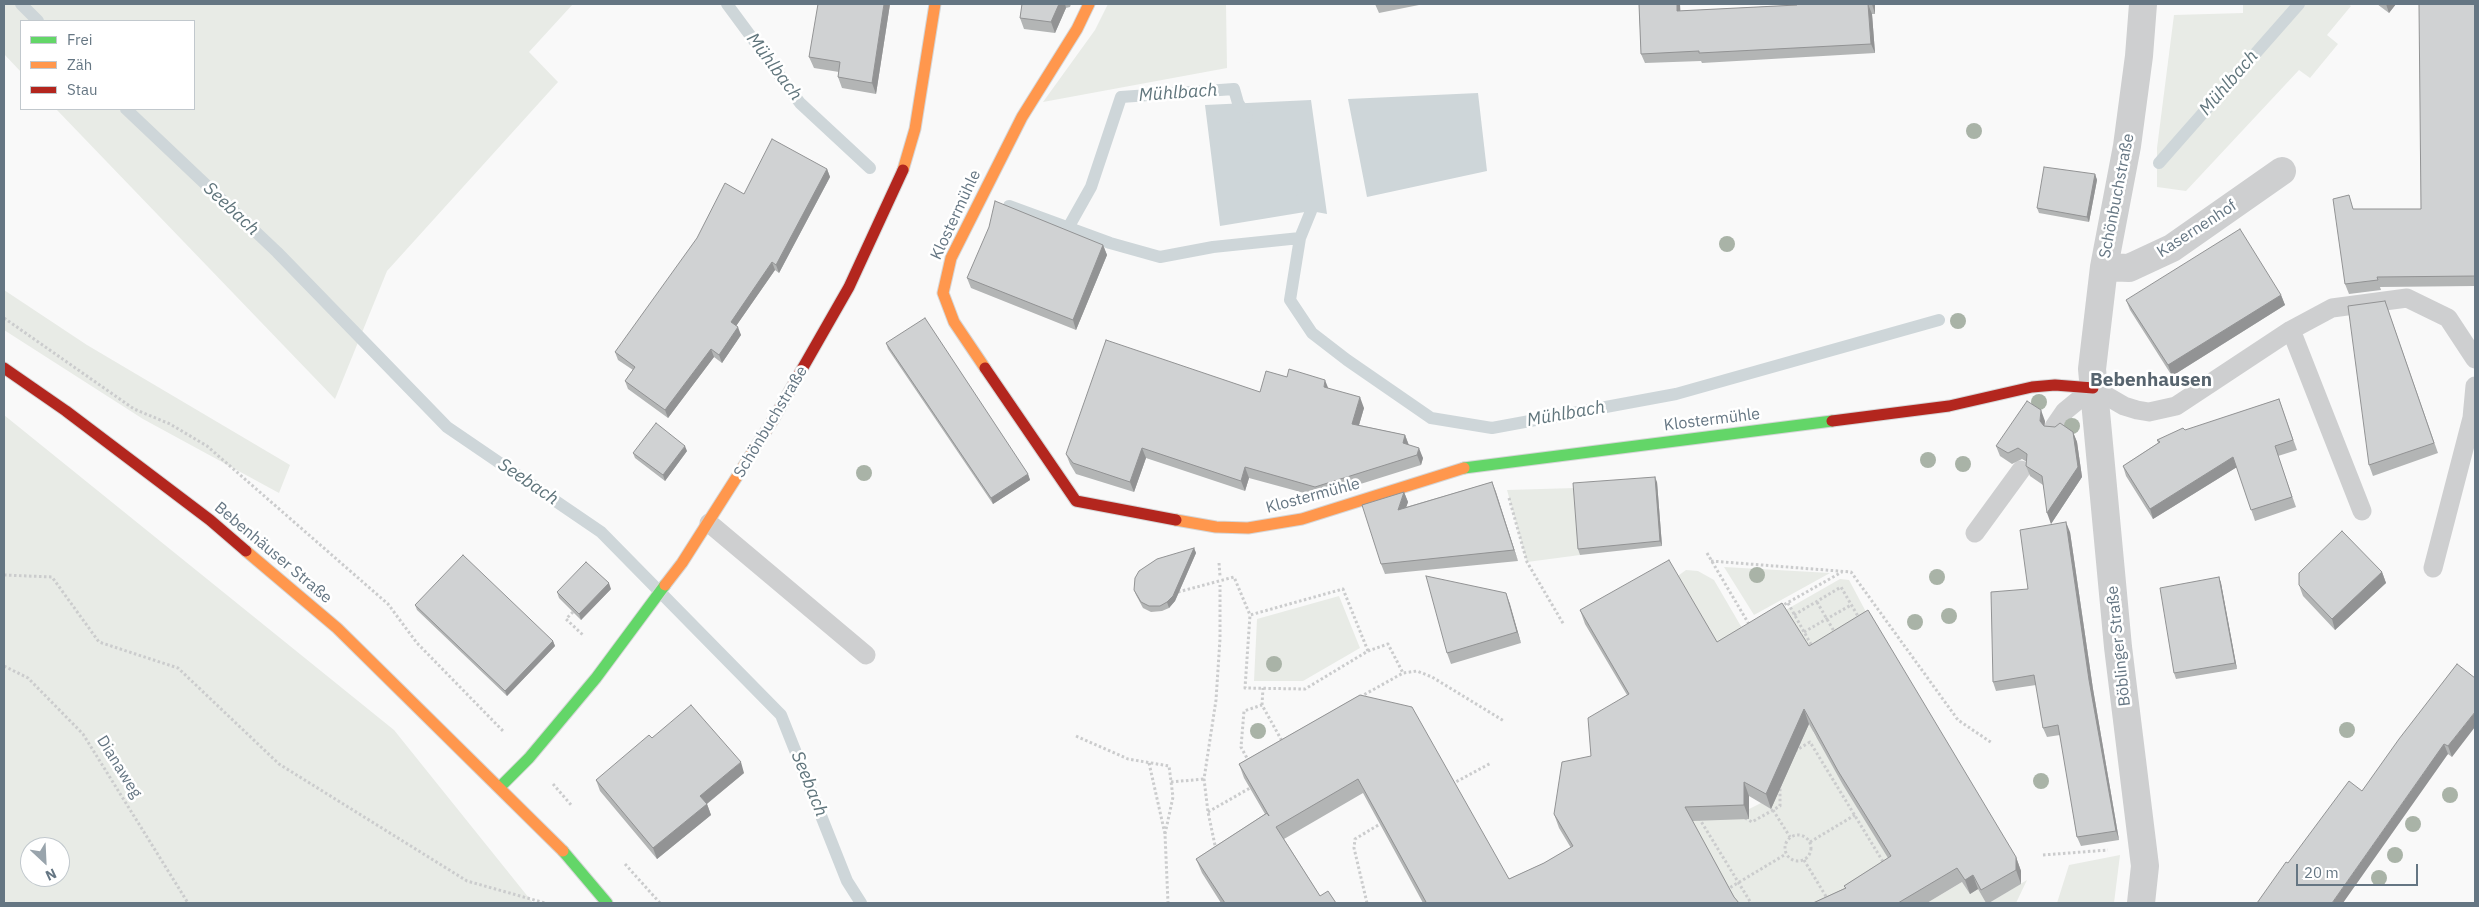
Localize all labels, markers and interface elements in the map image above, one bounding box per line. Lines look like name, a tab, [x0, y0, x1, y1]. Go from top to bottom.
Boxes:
legend	[20, 20, 195, 110]
water label: Mühlbach	[742, 29, 806, 105]
text: Frei	[67, 30, 93, 49]
water label: Mühlbach	[2195, 46, 2263, 120]
text: Zäh	[67, 55, 92, 74]
water label: Mühlbach	[1138, 79, 1218, 107]
text: Stau	[67, 80, 98, 99]
street label: Schönbuchstraße	[2095, 132, 2139, 260]
street label: Klostermühle	[927, 167, 985, 263]
water label: Seebach	[199, 178, 263, 240]
street label: Kasernenhof	[2154, 196, 2240, 262]
street label: Schönbuchstraße	[730, 363, 812, 481]
district label: Bebenhausen	[2090, 370, 2212, 392]
water label: Mühlbach	[1525, 397, 1607, 431]
street label: Klostermühle	[1663, 405, 1761, 435]
water label: Seebach	[494, 454, 562, 510]
street label: Klostermühle	[1264, 474, 1362, 518]
street label: Bebenhäuser Straße	[210, 498, 336, 608]
street label: Böblinger Straße	[2103, 585, 2135, 707]
street label: Dianaweg	[92, 732, 146, 802]
water label: Seebach	[786, 748, 832, 820]
north arrow	[20, 837, 70, 887]
scale bar	[2299, 854, 2422, 886]
text: 20 m	[2304, 863, 2339, 882]
text: N	[43, 864, 59, 885]

